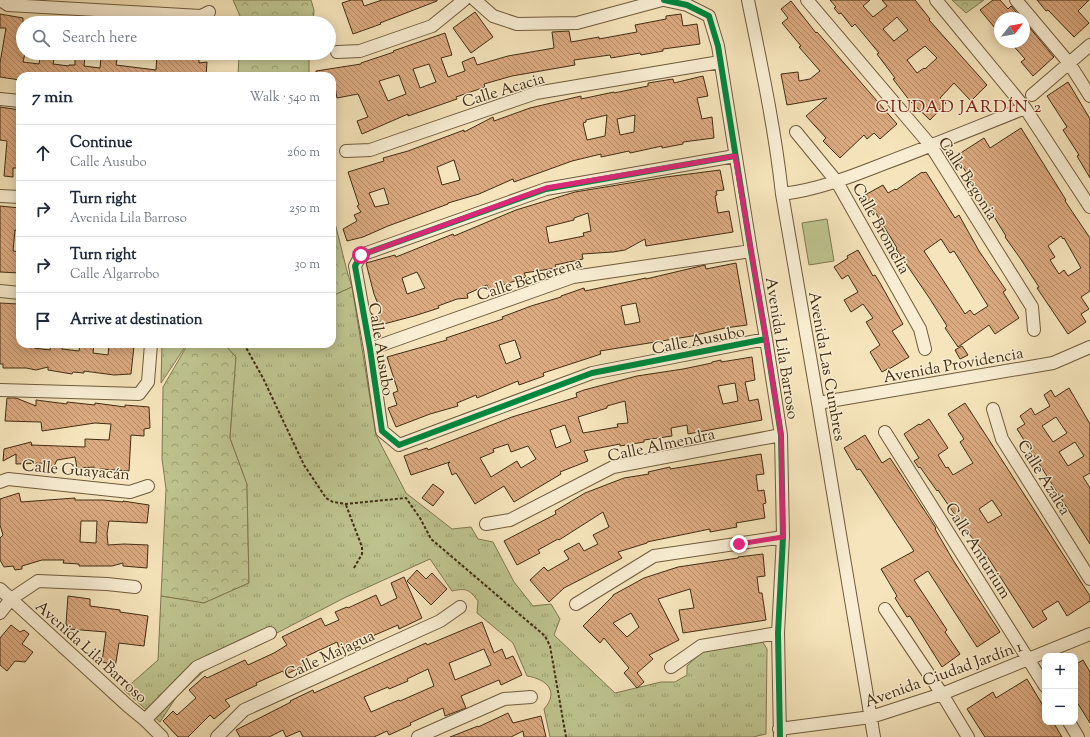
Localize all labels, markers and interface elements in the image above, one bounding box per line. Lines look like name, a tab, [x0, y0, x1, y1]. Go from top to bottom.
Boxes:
north arrow	[994, 12, 1030, 48]
search box	[16, 16, 336, 60]
icon: search	[30, 27, 52, 49]
text: Search here	[62, 28, 137, 49]
street label: Calle Acacia	[460, 68, 549, 115]
text: 7 min	[32, 86, 73, 110]
text: Walk · 540 m	[249, 89, 320, 107]
district label: CIUDAD JARDÍN 2	[876, 96, 1042, 120]
text: Continue	[70, 133, 132, 154]
street label: Calle Begonia	[931, 133, 1003, 226]
icon: ahead	[32, 142, 54, 164]
text: 260 m	[287, 144, 320, 162]
text: Calle Ausubo	[70, 154, 147, 172]
street label: Calle Bromelia	[845, 179, 915, 280]
text: Turn right	[70, 189, 136, 210]
icon: right	[32, 198, 54, 220]
text: 250 m	[289, 200, 320, 218]
text: Avenida Lila Barroso	[70, 210, 187, 228]
text: Turn right	[70, 245, 136, 266]
route start	[352, 246, 370, 264]
street label: Calle Berberena	[474, 252, 586, 308]
icon: right	[32, 254, 54, 276]
text: 30 m	[294, 256, 320, 274]
text: Calle Algarrobo	[70, 266, 159, 284]
street label: Avenida Lila Barroso	[758, 276, 803, 421]
street label: Avenida Las Cumbres	[801, 290, 850, 443]
street label: Calle Ausubo	[361, 301, 398, 398]
icon: arrive	[32, 310, 54, 332]
text: Arrive at destination	[70, 310, 203, 331]
street label: Calle Ausubo	[650, 321, 747, 362]
street label: Avenida Providencia	[882, 343, 1026, 390]
street label: Calle Almendra	[606, 424, 718, 469]
street label: Calle Azalea	[1011, 436, 1076, 521]
street label: Calle Guayacán	[21, 455, 131, 488]
street label: Calle Anturium	[938, 499, 1016, 604]
route end	[730, 535, 748, 553]
street label: Avenida Lila Barroso	[29, 596, 152, 710]
street label: Calle Majagua	[281, 625, 380, 687]
street label: Avenida Ciudad Jardín 1	[862, 636, 1026, 715]
map controls	[1042, 653, 1078, 725]
button: +	[1042, 653, 1078, 689]
button: −	[1042, 689, 1078, 725]

